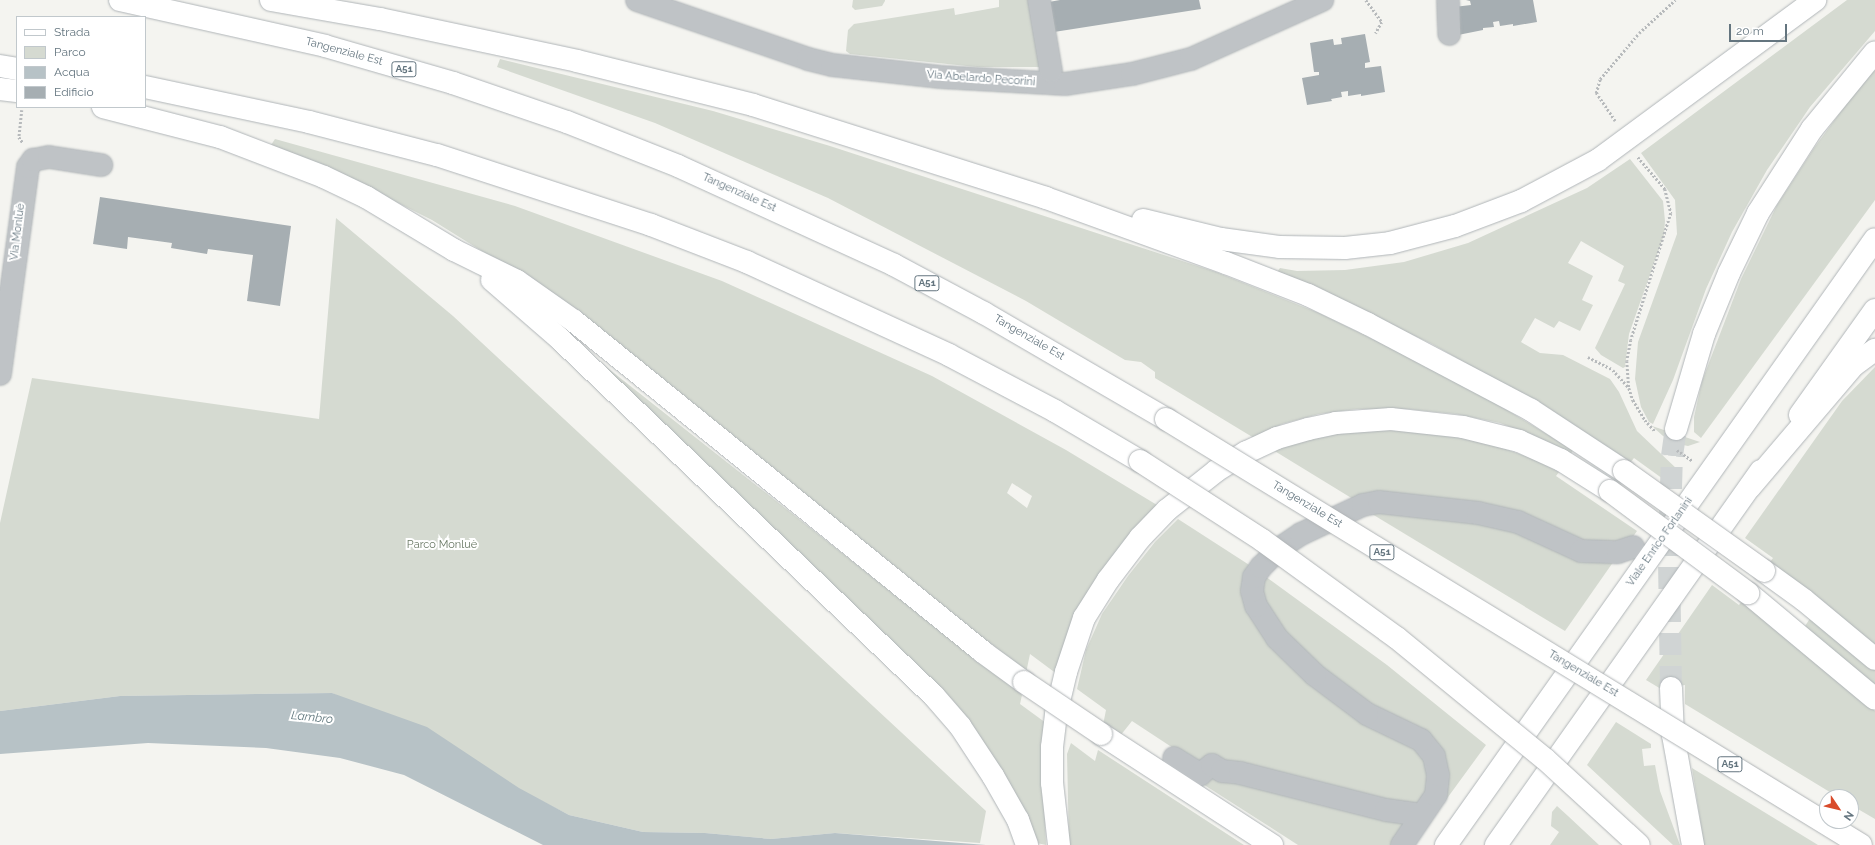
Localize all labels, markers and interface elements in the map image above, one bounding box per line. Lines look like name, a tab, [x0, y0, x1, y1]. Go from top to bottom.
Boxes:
legend	[16, 16, 146, 108]
scale bar	[1731, 16, 1789, 42]
text: 20 m	[1736, 24, 1764, 38]
text: Strada	[54, 25, 90, 39]
street label: Tangenziale Est	[304, 35, 384, 69]
text: Parco	[54, 45, 86, 59]
road number: A51	[391, 61, 417, 77]
text: Acqua	[54, 65, 90, 79]
street label: Via Abelardo Pecorini	[926, 69, 1036, 89]
text: Edificio	[54, 85, 94, 99]
street label: Tangenziale Est	[700, 171, 778, 215]
street label: Via Monluè	[8, 203, 28, 261]
road number: A51	[914, 275, 940, 291]
street label: Tangenziale Est	[991, 312, 1067, 364]
street label: Tangenziale Est	[1270, 479, 1344, 531]
street label: Viale Enrico Forlanini	[1624, 495, 1696, 589]
park label: Parco Monluè	[407, 538, 477, 552]
road number: A51	[1369, 544, 1395, 560]
street label: Tangenziale Est	[1546, 648, 1620, 700]
water label: Lambro	[290, 709, 334, 727]
road number: A51	[1717, 756, 1743, 772]
north arrow	[1819, 789, 1859, 829]
text: N	[1841, 808, 1856, 823]

